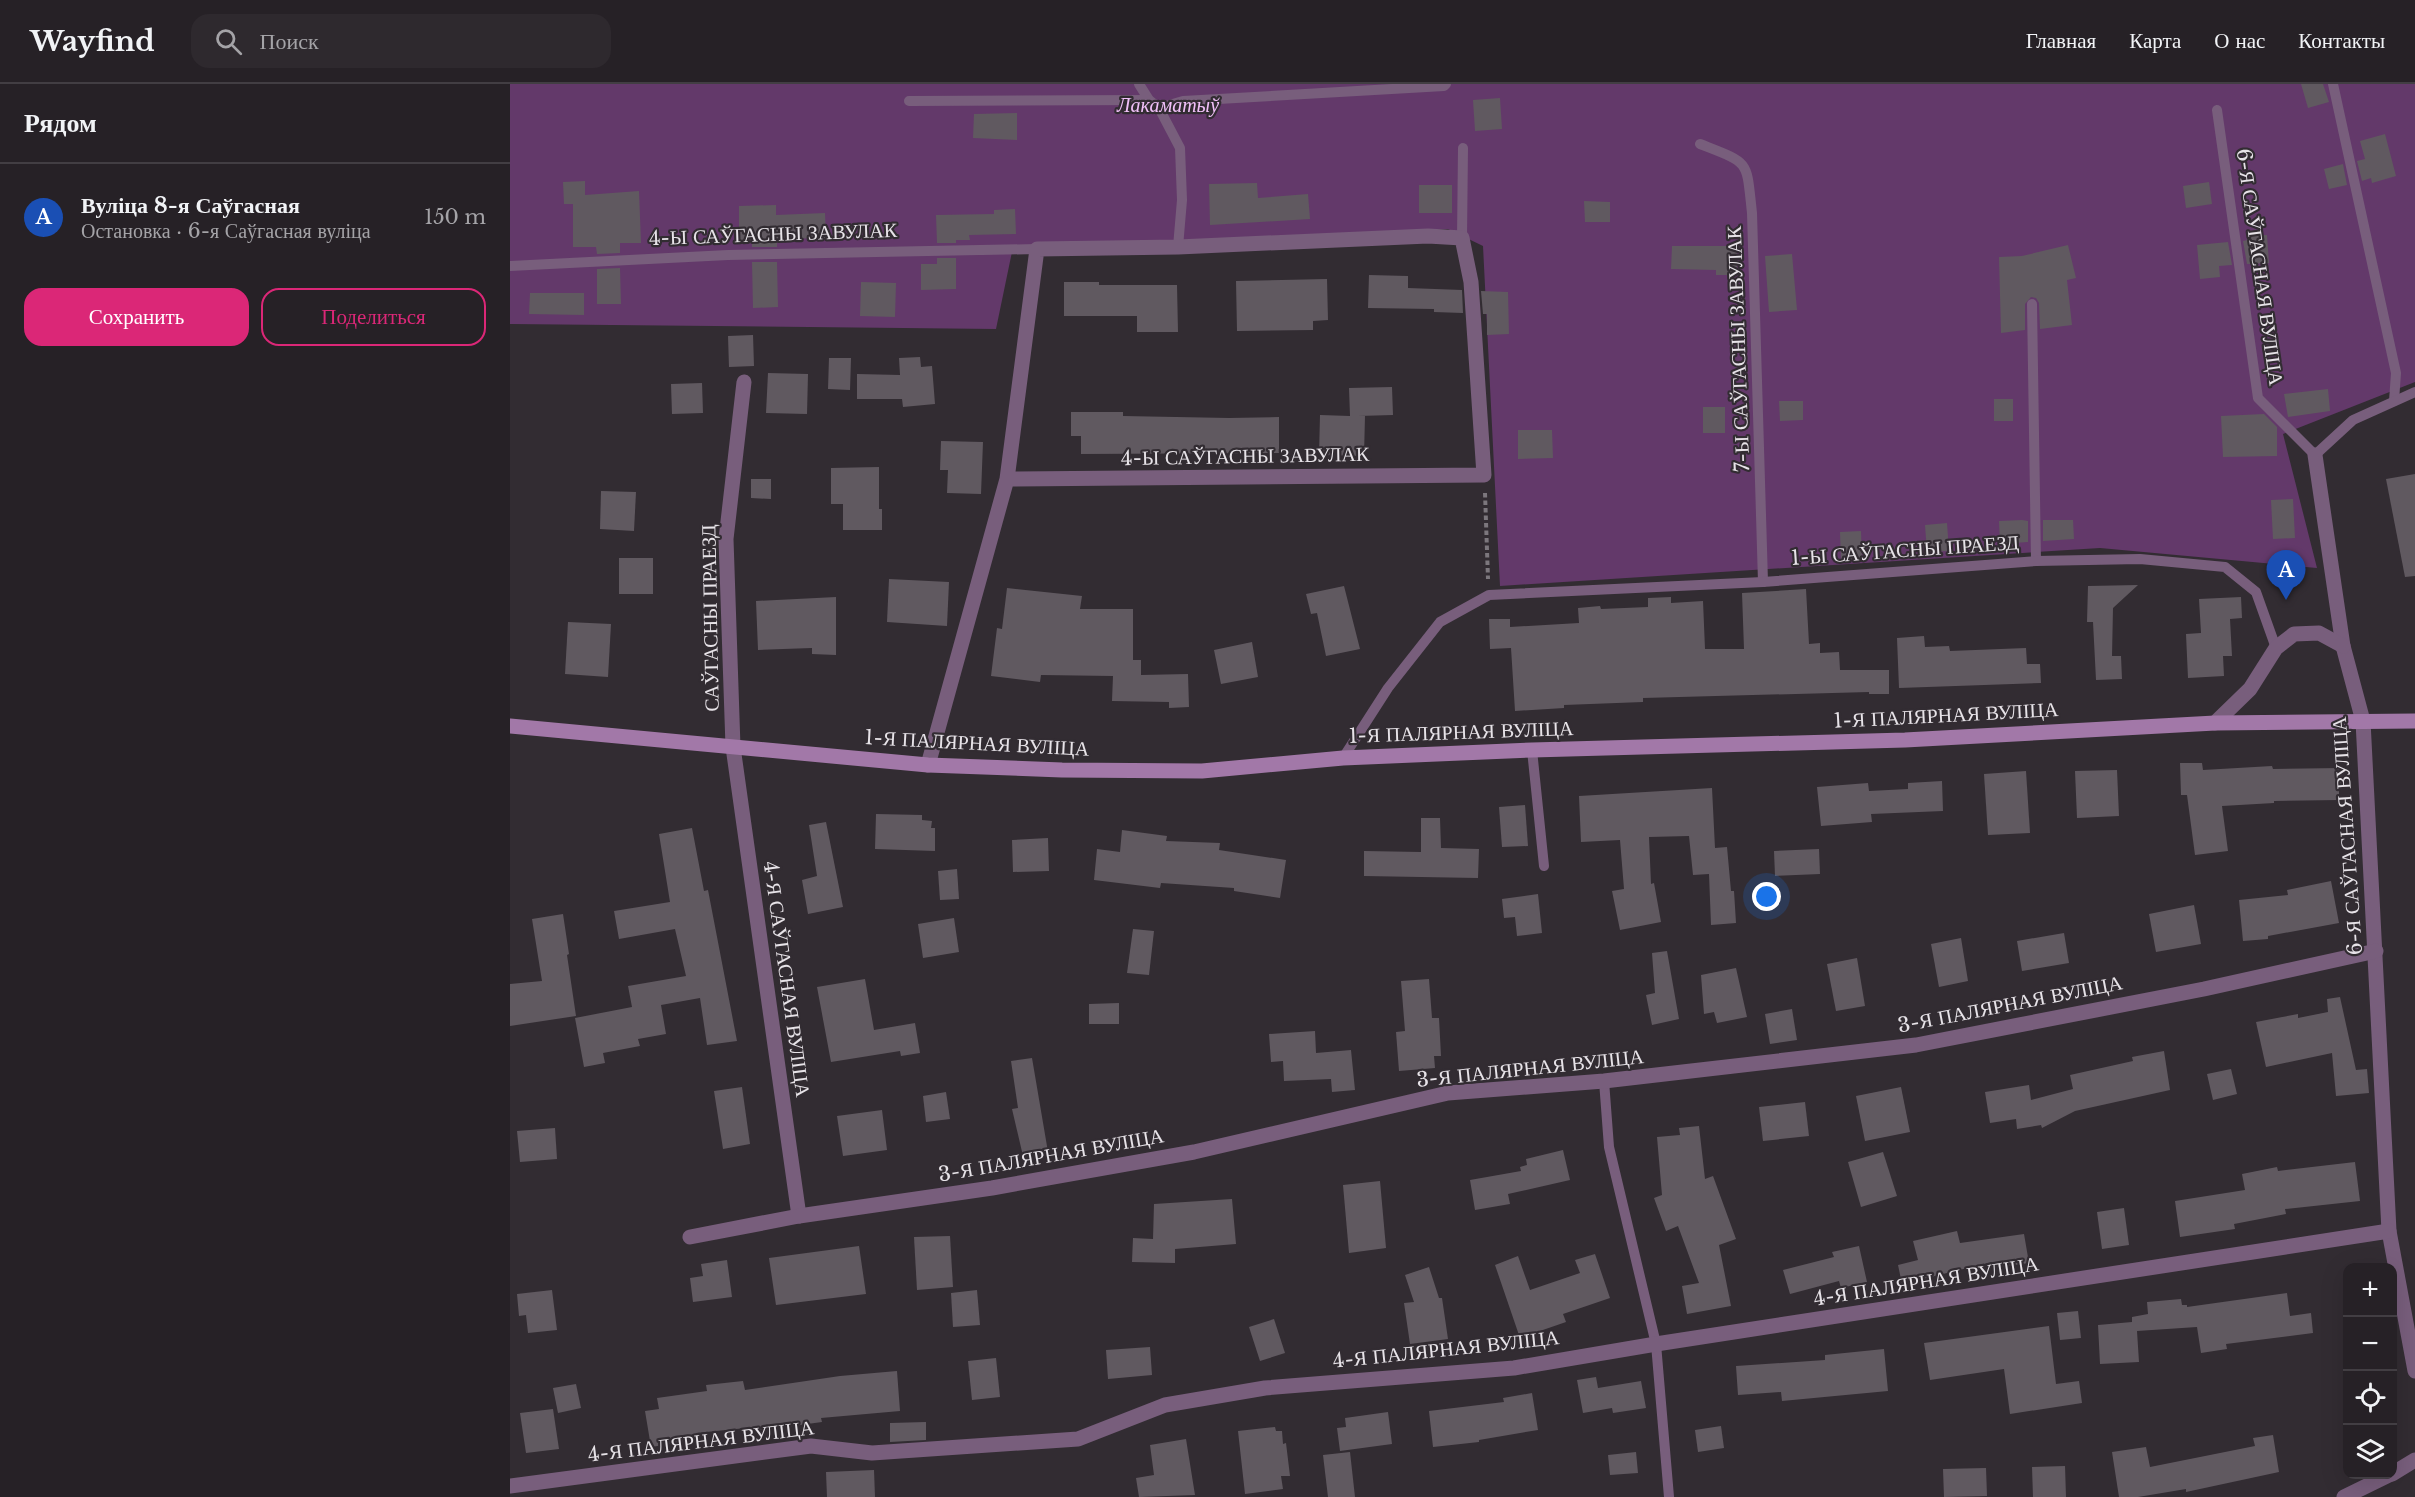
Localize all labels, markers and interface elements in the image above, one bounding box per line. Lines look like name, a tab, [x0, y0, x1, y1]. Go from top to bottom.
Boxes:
search box	[191, 14, 611, 68]
text: Wayfind	[30, 24, 155, 59]
icon: search	[212, 25, 245, 58]
text: Поиск	[260, 28, 319, 55]
text: Главная	[2026, 28, 2096, 54]
text: Карта	[2129, 28, 2181, 54]
text: О нас	[2214, 28, 2265, 54]
text: Контакты	[2298, 28, 2385, 54]
park label: Лакаматыў	[1116, 93, 1220, 117]
text: Рядом	[24, 107, 97, 139]
street label: 6-Я САЎГАСНАЯ ВУЛІЦА	[2231, 147, 2289, 388]
text: Вуліца 8-я Саўгасная	[81, 192, 300, 219]
text: A	[35, 205, 52, 229]
text: 150 m	[424, 205, 486, 229]
street label: 4-Ы САЎГАСНЫ ЗАВУЛАК	[648, 218, 898, 250]
text: Остановка · 6-я Саўгасная вуліца	[81, 219, 371, 243]
street label: 7-Ы САЎГАСНЫ ЗАВУЛАК	[1722, 225, 1754, 473]
button: Сохранить	[24, 288, 249, 346]
button: Поделиться	[261, 288, 486, 346]
street label: 4-Ы САЎГАСНЫ ЗАВУЛАК	[1121, 442, 1370, 470]
street label: САЎГАСНЫ ПРАЕЗД	[696, 524, 724, 712]
street label: 1-Ы САЎГАСНЫ ПРАЕЗД	[1790, 530, 2020, 570]
pin: A	[2266, 550, 2306, 600]
street label: 1-Я ПАЛЯРНАЯ ВУЛІЦА	[1833, 697, 2059, 733]
street label: 6-Я САЎГАСНАЯ ВУЛІЦА	[2327, 715, 2367, 956]
street label: 1-Я ПАЛЯРНАЯ ВУЛІЦА	[1348, 716, 1574, 748]
street label: 1-Я ПАЛЯРНАЯ ВУЛІЦА	[864, 725, 1090, 761]
street label: 4-Я САЎГАСНАЯ ВУЛІЦА	[759, 860, 816, 1099]
your location	[1752, 882, 1781, 911]
street label: 3-Я ПАЛЯРНАЯ ВУЛІЦА	[1896, 970, 2125, 1038]
street label: 3-Я ПАЛЯРНАЯ ВУЛІЦА	[1415, 1044, 1645, 1092]
street label: 3-Я ПАЛЯРНАЯ ВУЛІЦА	[937, 1123, 1166, 1187]
street label: 4-Я ПАЛЯРНАЯ ВУЛІЦА	[1812, 1251, 2041, 1311]
map controls	[2343, 1263, 2397, 1479]
button: +	[2343, 1263, 2397, 1317]
button: −	[2343, 1317, 2397, 1371]
street label: 4-Я ПАЛЯРНАЯ ВУЛІЦА	[1332, 1325, 1561, 1373]
button: locate	[2343, 1371, 2397, 1425]
street label: 4-Я ПАЛЯРНАЯ ВУЛІЦА	[587, 1415, 816, 1467]
button: layers	[2343, 1425, 2397, 1479]

